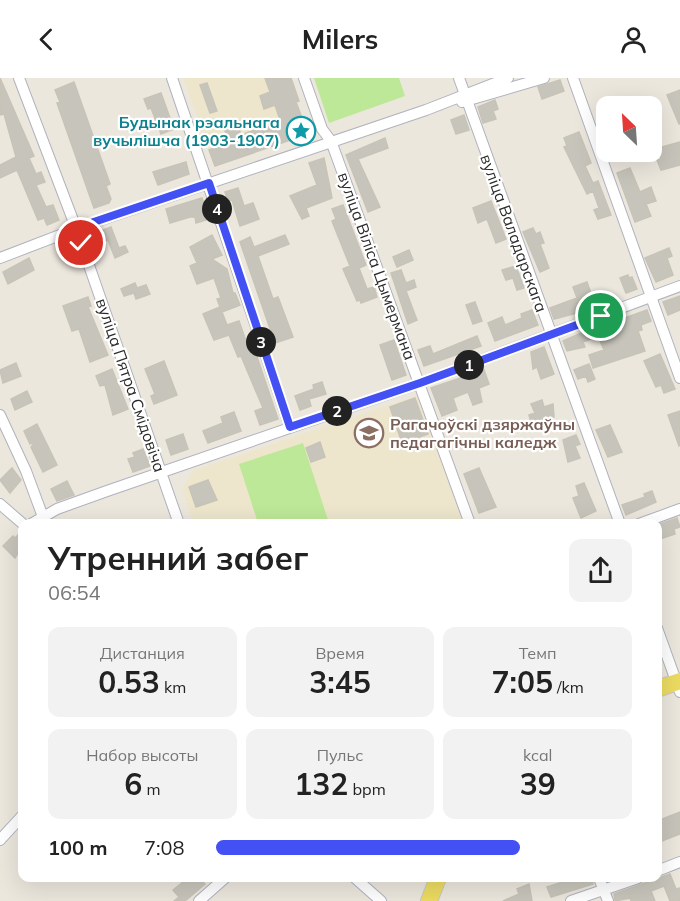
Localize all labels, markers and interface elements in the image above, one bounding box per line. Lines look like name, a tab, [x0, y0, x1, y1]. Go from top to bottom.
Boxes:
text: Milers	[302, 22, 378, 56]
icon: back	[30, 23, 63, 56]
icon: person	[617, 23, 650, 56]
north arrow	[596, 96, 662, 162]
map controls	[596, 96, 662, 162]
place label: Будынак рэальнага вучылішча (1903-1907)	[93, 112, 280, 150]
place icon: Будынак рэальнага вучылішча (1903-1907)	[285, 115, 317, 147]
street label: вуліца Валадарскага	[476, 151, 552, 315]
street label: вуліца Віліса Цымермана	[334, 169, 420, 363]
pin: 4	[202, 194, 232, 224]
text: 4	[212, 199, 222, 219]
pin	[55, 217, 106, 268]
icon: check	[64, 226, 97, 259]
pin	[575, 290, 626, 341]
street label: вуліца Пятра Смідовіча	[92, 295, 170, 475]
icon: arrive	[584, 299, 617, 332]
pin: 3	[246, 327, 276, 357]
text: 3	[256, 332, 266, 352]
pin: 1	[454, 350, 484, 380]
text: 1	[464, 355, 474, 375]
pin: 2	[322, 396, 352, 426]
text: 2	[332, 401, 342, 421]
place label: Рагачоўскі дзяржаўны педагагічны каледж	[390, 414, 575, 452]
school or university icon: Рагачоўскі дзяржаўны педагагічны каледж	[353, 417, 385, 449]
text: Утренний забег	[48, 537, 309, 578]
button: share	[569, 539, 632, 602]
text: 06:54	[48, 580, 101, 605]
text: Дистанция	[100, 643, 185, 663]
text: Время	[315, 643, 365, 663]
text: Темп	[519, 643, 556, 663]
text: 0.53	[98, 663, 160, 701]
text: 3:45	[309, 663, 371, 701]
text: 7:05	[491, 663, 553, 701]
text: km	[160, 677, 186, 697]
text: /km	[553, 677, 584, 697]
text: Набор высоты	[86, 745, 198, 765]
text: Пульс	[317, 745, 363, 765]
text: kcal	[523, 745, 552, 765]
text: 6	[124, 765, 142, 803]
text: 132	[294, 765, 348, 803]
text: 39	[520, 765, 556, 803]
text: m	[142, 779, 160, 799]
text: bpm	[348, 779, 386, 799]
text: 100 m	[48, 835, 107, 860]
text: 7:08	[144, 835, 185, 860]

